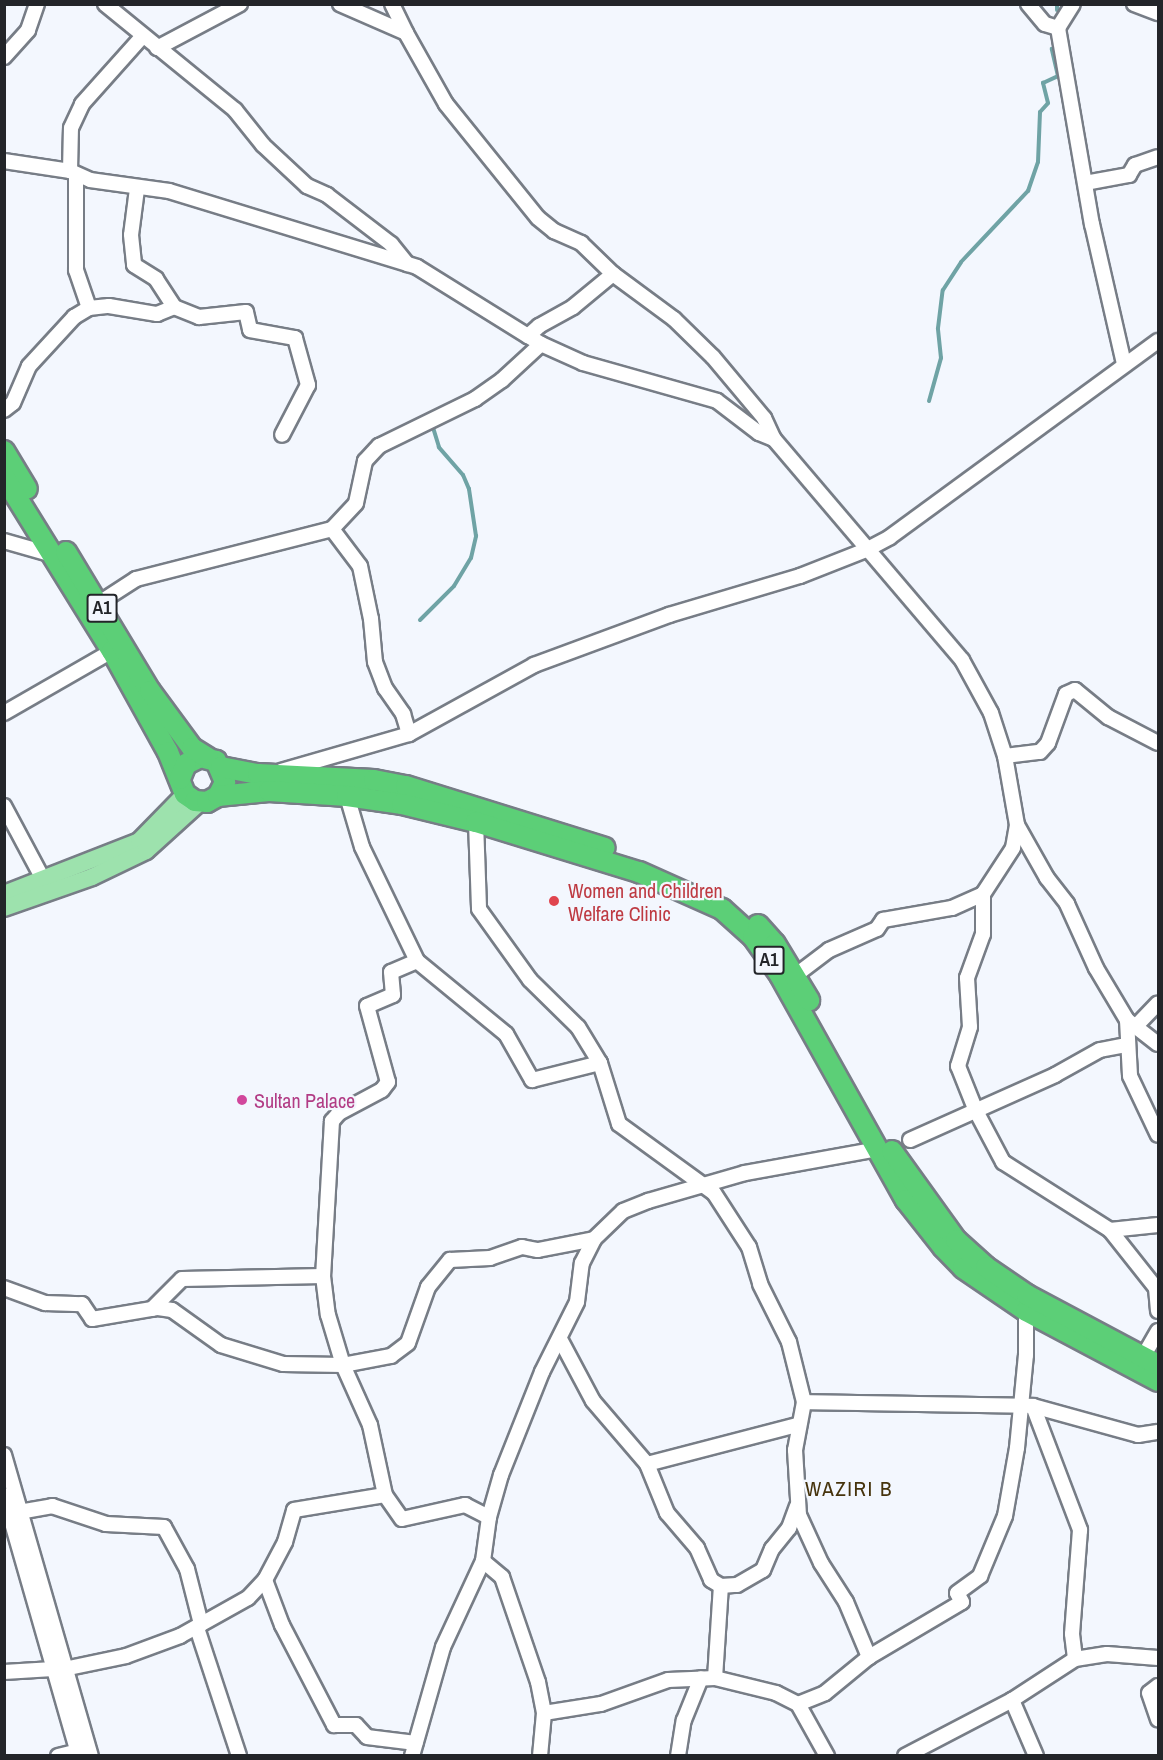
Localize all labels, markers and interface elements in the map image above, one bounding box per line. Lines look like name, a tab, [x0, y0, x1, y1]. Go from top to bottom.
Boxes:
road number: A1	[86, 593, 118, 623]
place label: Women and Children Welfare Clinic	[568, 878, 723, 925]
marker: Women and Children Welfare Clinic	[545, 892, 563, 910]
road number: A1	[752, 945, 786, 975]
place label: Sultan Palace	[254, 1088, 355, 1112]
marker: Sultan Palace	[235, 1093, 249, 1107]
district label: WAZIRI B	[805, 1476, 893, 1502]

